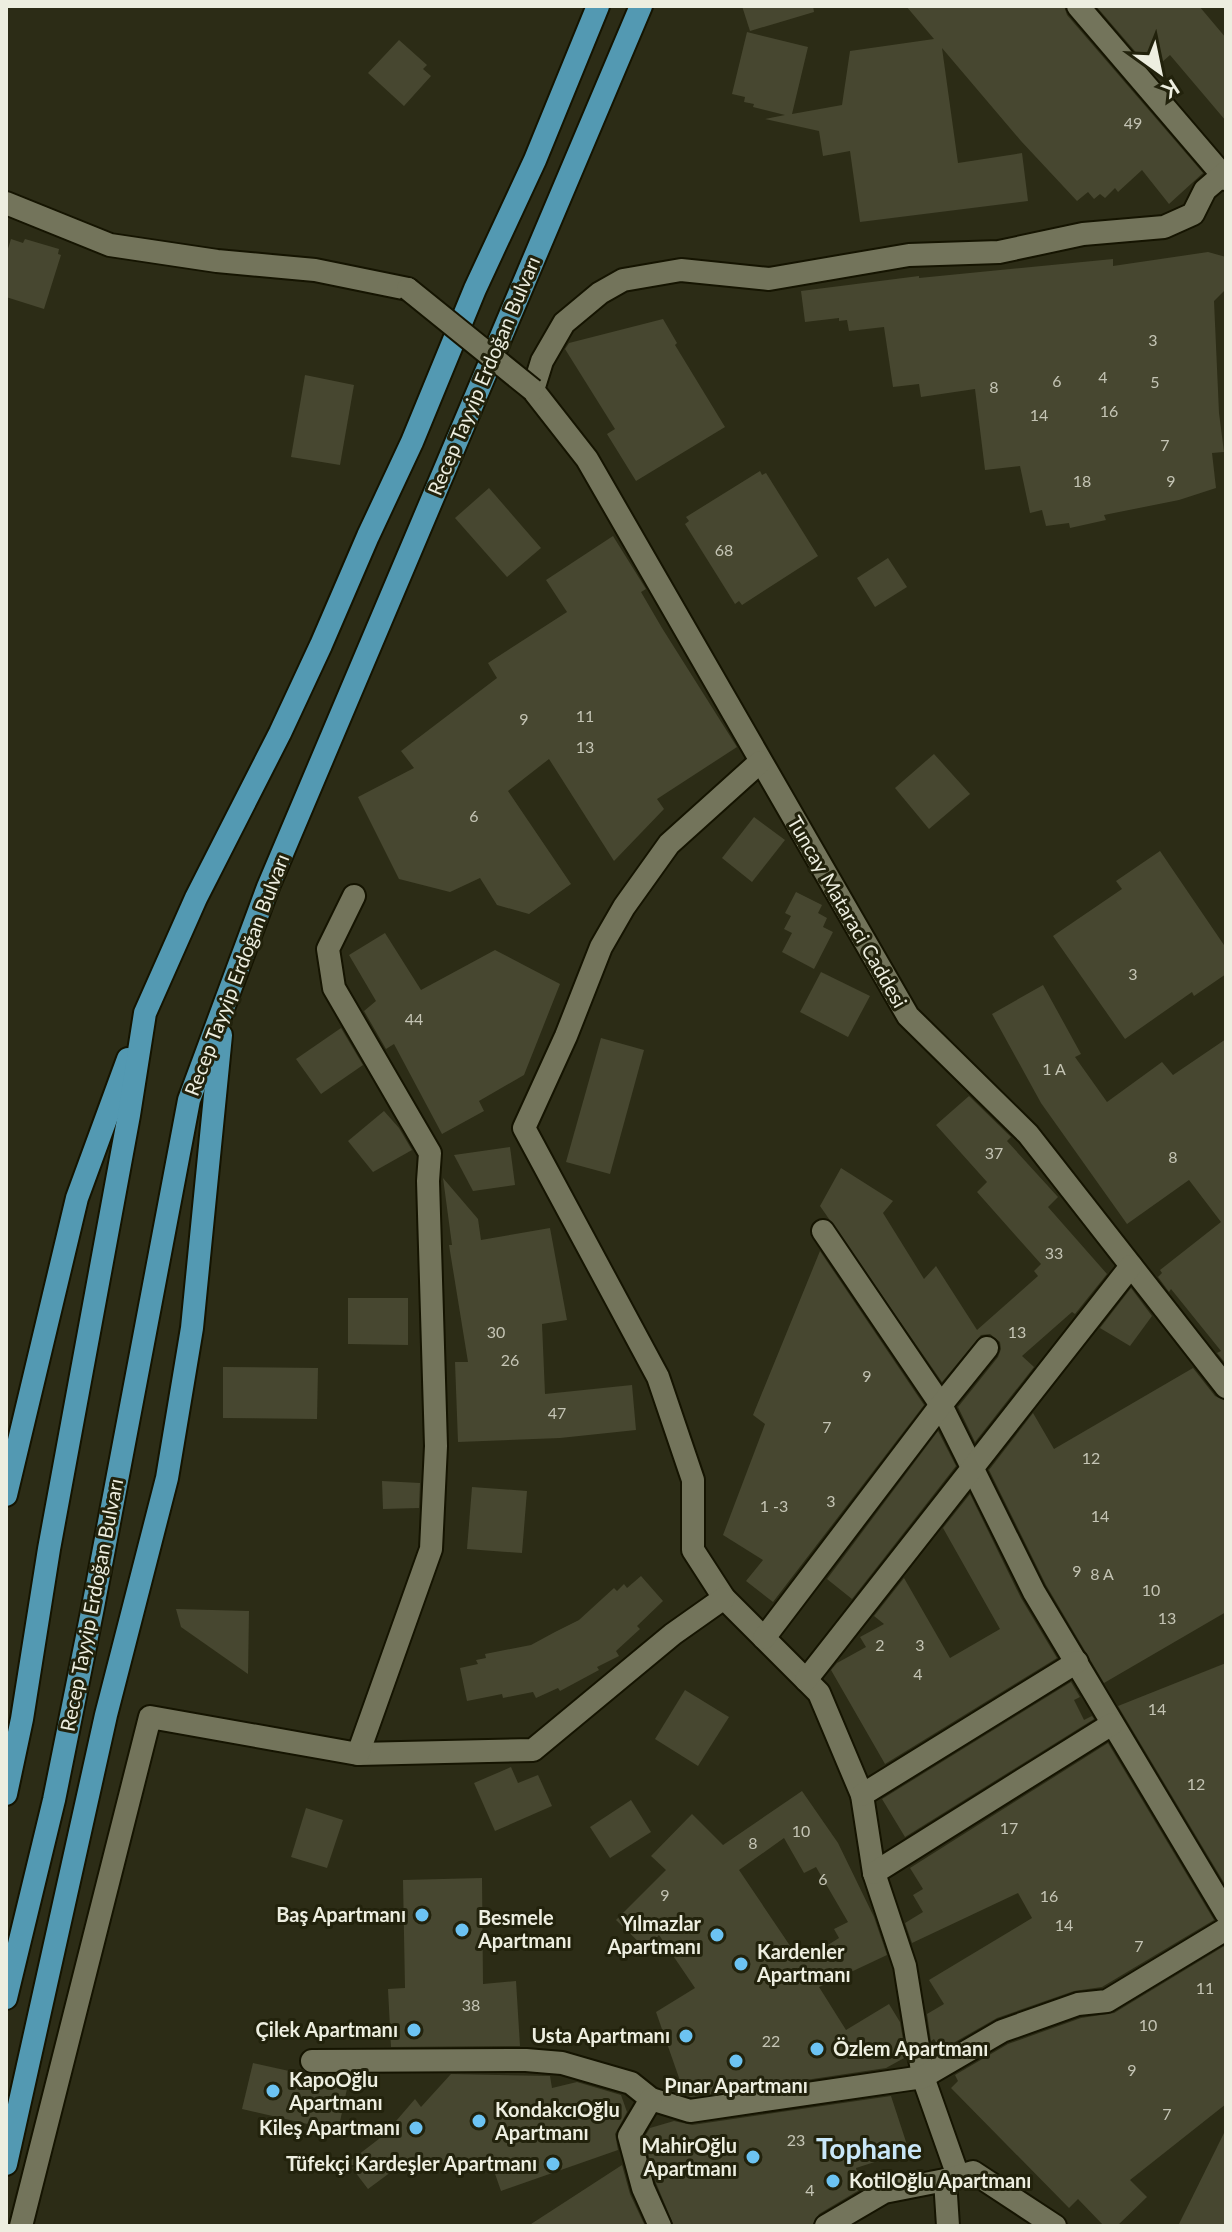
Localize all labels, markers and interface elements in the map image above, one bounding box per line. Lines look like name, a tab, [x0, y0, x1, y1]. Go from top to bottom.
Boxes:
north arrow	[1120, 32, 1200, 112]
text: K	[1157, 74, 1185, 105]
house number: 49	[1124, 113, 1142, 132]
street label: Recep Tayyip Erdoğan Bulvarı	[422, 253, 544, 499]
house number: 3	[1148, 330, 1158, 349]
house number: 4	[1098, 367, 1108, 386]
house number: 6	[1052, 371, 1062, 390]
house number: 5	[1150, 372, 1160, 391]
house number: 8	[989, 377, 999, 396]
house number: 16	[1100, 401, 1118, 420]
house number: 14	[1030, 405, 1048, 424]
house number: 7	[1160, 435, 1170, 454]
house number: 18	[1073, 471, 1091, 490]
house number: 9	[1166, 471, 1176, 490]
house number: 68	[715, 540, 733, 559]
house number: 11	[576, 706, 594, 725]
house number: 9	[519, 709, 529, 728]
house number: 13	[576, 737, 594, 756]
house number: 6	[469, 806, 479, 825]
street label: Tuncay Mataraci Caddesi	[783, 811, 913, 1012]
street label: Recep Tayyip Erdoğan Bulvarı	[179, 850, 293, 1099]
house number: 3	[1128, 964, 1138, 983]
house number: 44	[405, 1009, 423, 1028]
house number: 1 A	[1042, 1059, 1066, 1078]
house number: 37	[985, 1143, 1003, 1162]
house number: 8	[1168, 1147, 1178, 1166]
house number: 33	[1045, 1243, 1063, 1262]
house number: 30	[487, 1322, 505, 1341]
house number: 13	[1008, 1322, 1026, 1341]
house number: 26	[501, 1350, 519, 1369]
house number: 9	[862, 1366, 872, 1385]
house number: 47	[548, 1403, 566, 1422]
house number: 7	[822, 1417, 832, 1436]
house number: 12	[1082, 1448, 1100, 1467]
street label: Recep Tayyip Erdoğan Bulvarı	[55, 1476, 127, 1733]
house number: 3	[826, 1491, 836, 1510]
house number: 1 -3	[760, 1496, 788, 1515]
house number: 14	[1091, 1506, 1109, 1525]
house number: 9	[1072, 1561, 1082, 1580]
house number: 8 A	[1090, 1564, 1114, 1583]
house number: 10	[1142, 1580, 1160, 1599]
house number: 13	[1158, 1608, 1176, 1627]
house number: 2	[875, 1635, 885, 1654]
house number: 3	[915, 1635, 925, 1654]
house number: 4	[913, 1664, 923, 1683]
house number: 14	[1148, 1699, 1166, 1718]
house number: 12	[1187, 1774, 1205, 1793]
house number: 17	[1000, 1818, 1018, 1837]
house number: 10	[792, 1821, 810, 1840]
house number: 8	[748, 1833, 758, 1852]
house number: 6	[818, 1869, 828, 1888]
house number: 9	[660, 1885, 670, 1904]
house number: 16	[1040, 1886, 1058, 1905]
place label: Baş Apartmanı	[276, 1902, 406, 1926]
place label: Besmele Apartmanı	[477, 1905, 572, 1952]
marker: Baş Apartmanı	[413, 1906, 431, 1924]
place label: Yılmazlar Apartmanı	[606, 1911, 702, 1958]
house number: 14	[1055, 1915, 1073, 1934]
marker: Besmele Apartmanı	[453, 1921, 471, 1939]
marker: Yılmazlar Apartmanı	[708, 1926, 726, 1944]
house number: 7	[1134, 1936, 1144, 1955]
place label: Kardenler Apartmanı	[756, 1939, 851, 1986]
marker: Kardenler Apartmanı	[732, 1955, 750, 1973]
house number: 11	[1196, 1978, 1214, 1997]
house number: 38	[462, 1995, 480, 2014]
house number: 10	[1139, 2015, 1157, 2034]
place label: Çilek Apartmanı	[256, 2017, 398, 2041]
marker: Çilek Apartmanı	[405, 2021, 423, 2039]
place label: Usta Apartmanı	[531, 2023, 670, 2047]
marker: Usta Apartmanı	[677, 2027, 695, 2045]
house number: 22	[762, 2031, 780, 2050]
place label: Özlem Apartmanı	[833, 2036, 988, 2060]
marker: Özlem Apartmanı	[808, 2040, 826, 2058]
marker: Pınar Apartmanı	[727, 2052, 745, 2070]
house number: 9	[1127, 2060, 1137, 2079]
place label: KapoOğlu Apartmanı	[288, 2067, 383, 2114]
place label: Pınar Apartmanı	[664, 2073, 808, 2097]
marker: KapoOğlu Apartmanı	[264, 2082, 282, 2100]
place label: KondakcıOğlu Apartmanı	[494, 2097, 620, 2144]
house number: 7	[1162, 2104, 1172, 2123]
marker: KondakcıOğlu Apartmanı	[470, 2112, 488, 2130]
place label: Kileş Apartmanı	[259, 2115, 400, 2139]
marker: Kileş Apartmanı	[407, 2119, 425, 2137]
house number: 23	[787, 2130, 805, 2149]
district label: Tophane	[816, 2131, 922, 2165]
place label: MahirOğlu Apartmanı	[642, 2133, 737, 2180]
marker: MahirOğlu Apartmanı	[744, 2148, 762, 2166]
place label: Tüfekçi Kardeşler Apartmanı	[286, 2151, 537, 2175]
marker: Tüfekçi Kardeşler Apartmanı	[544, 2155, 562, 2173]
place label: KotilOğlu Apartmanı	[849, 2168, 1031, 2192]
marker: KotilOğlu Apartmanı	[824, 2172, 842, 2190]
house number: 4	[805, 2180, 815, 2199]

